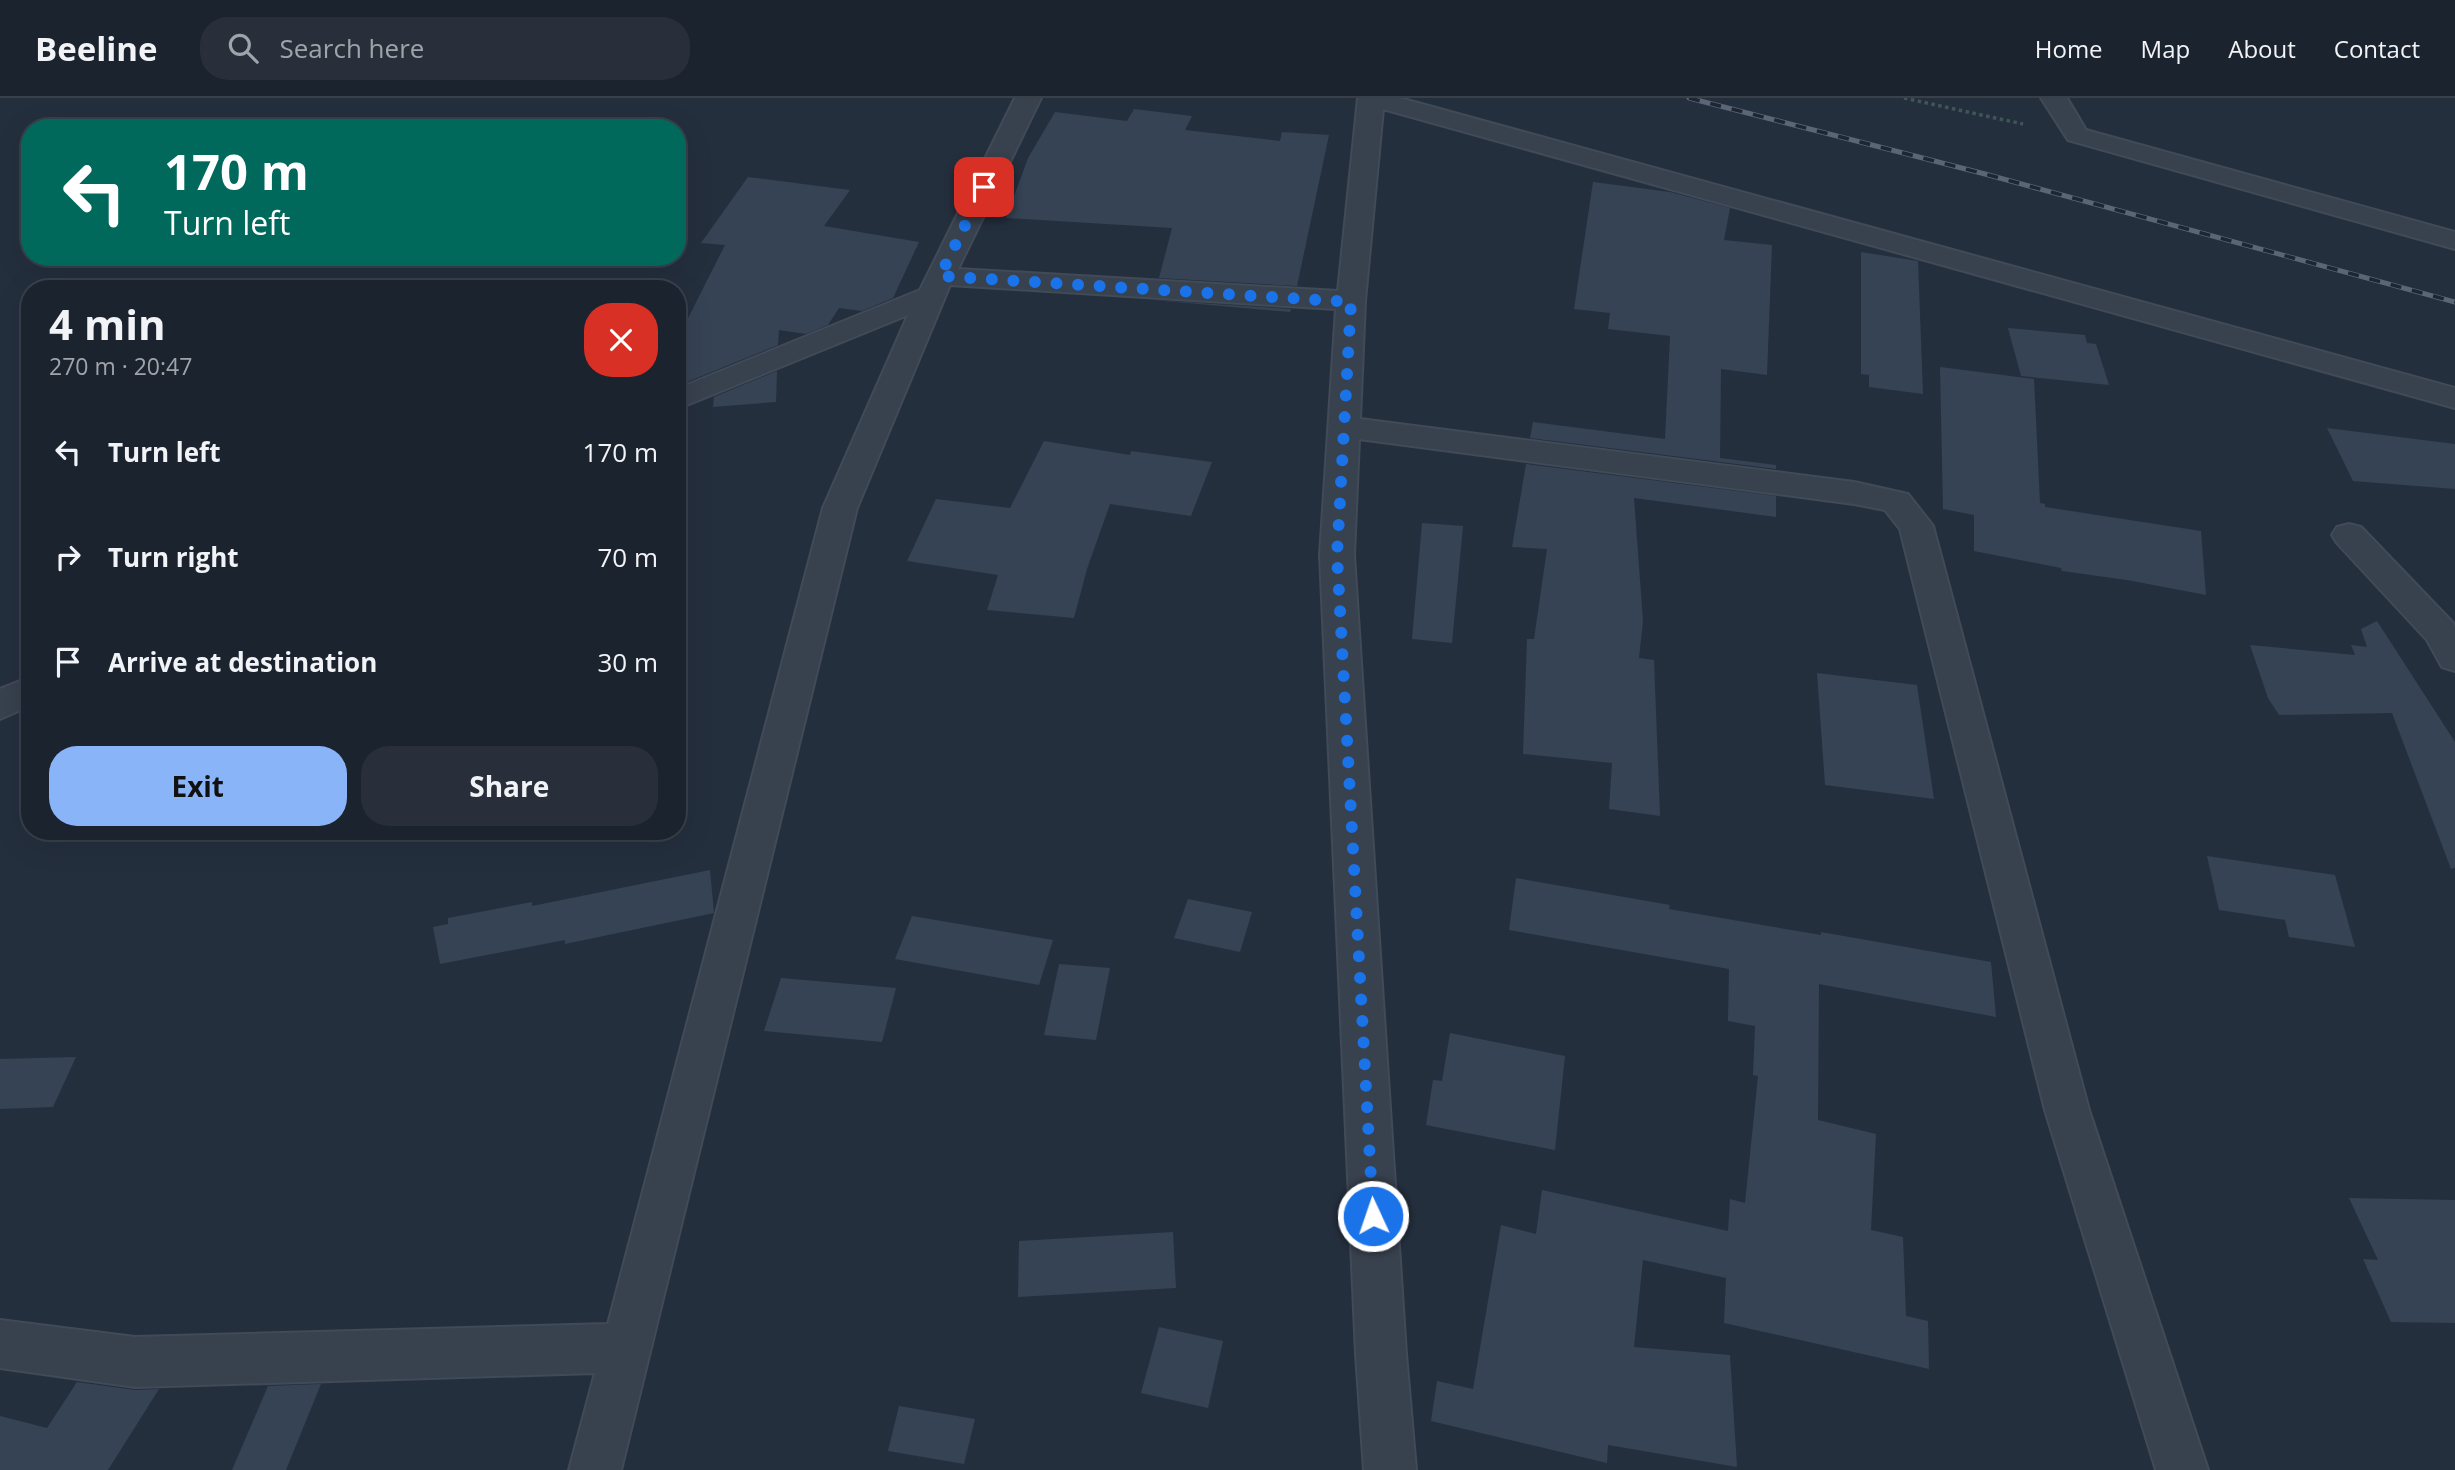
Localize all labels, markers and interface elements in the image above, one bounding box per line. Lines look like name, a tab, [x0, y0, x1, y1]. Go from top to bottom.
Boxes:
search box	[200, 17, 690, 80]
text: Beeline	[35, 26, 158, 71]
icon: search	[224, 29, 262, 67]
text: Search here	[280, 30, 424, 66]
text: Home	[2035, 32, 2103, 65]
text: Map	[2141, 32, 2190, 65]
text: About	[2228, 32, 2296, 65]
text: Contact	[2334, 32, 2420, 65]
text: 170 m	[164, 138, 309, 204]
icon: left	[49, 147, 140, 238]
pin	[954, 157, 1014, 217]
icon: arrive	[965, 168, 1003, 206]
text: Turn left	[164, 201, 290, 244]
text: 4 min	[49, 295, 166, 352]
button: close	[584, 303, 658, 377]
text: 270 m · 20:47	[49, 350, 192, 382]
icon: left	[49, 433, 87, 471]
text: Turn left	[108, 434, 220, 470]
text: 170 m	[583, 434, 658, 470]
icon: right	[49, 538, 87, 576]
text: Turn right	[108, 539, 239, 575]
text: 70 m	[597, 539, 658, 575]
icon: arrive	[49, 643, 87, 681]
text: Arrive at destination	[108, 644, 377, 680]
text: 30 m	[597, 644, 658, 680]
button: Exit	[49, 746, 347, 826]
button: Share	[361, 746, 658, 826]
position arrow	[1336, 1179, 1410, 1253]

